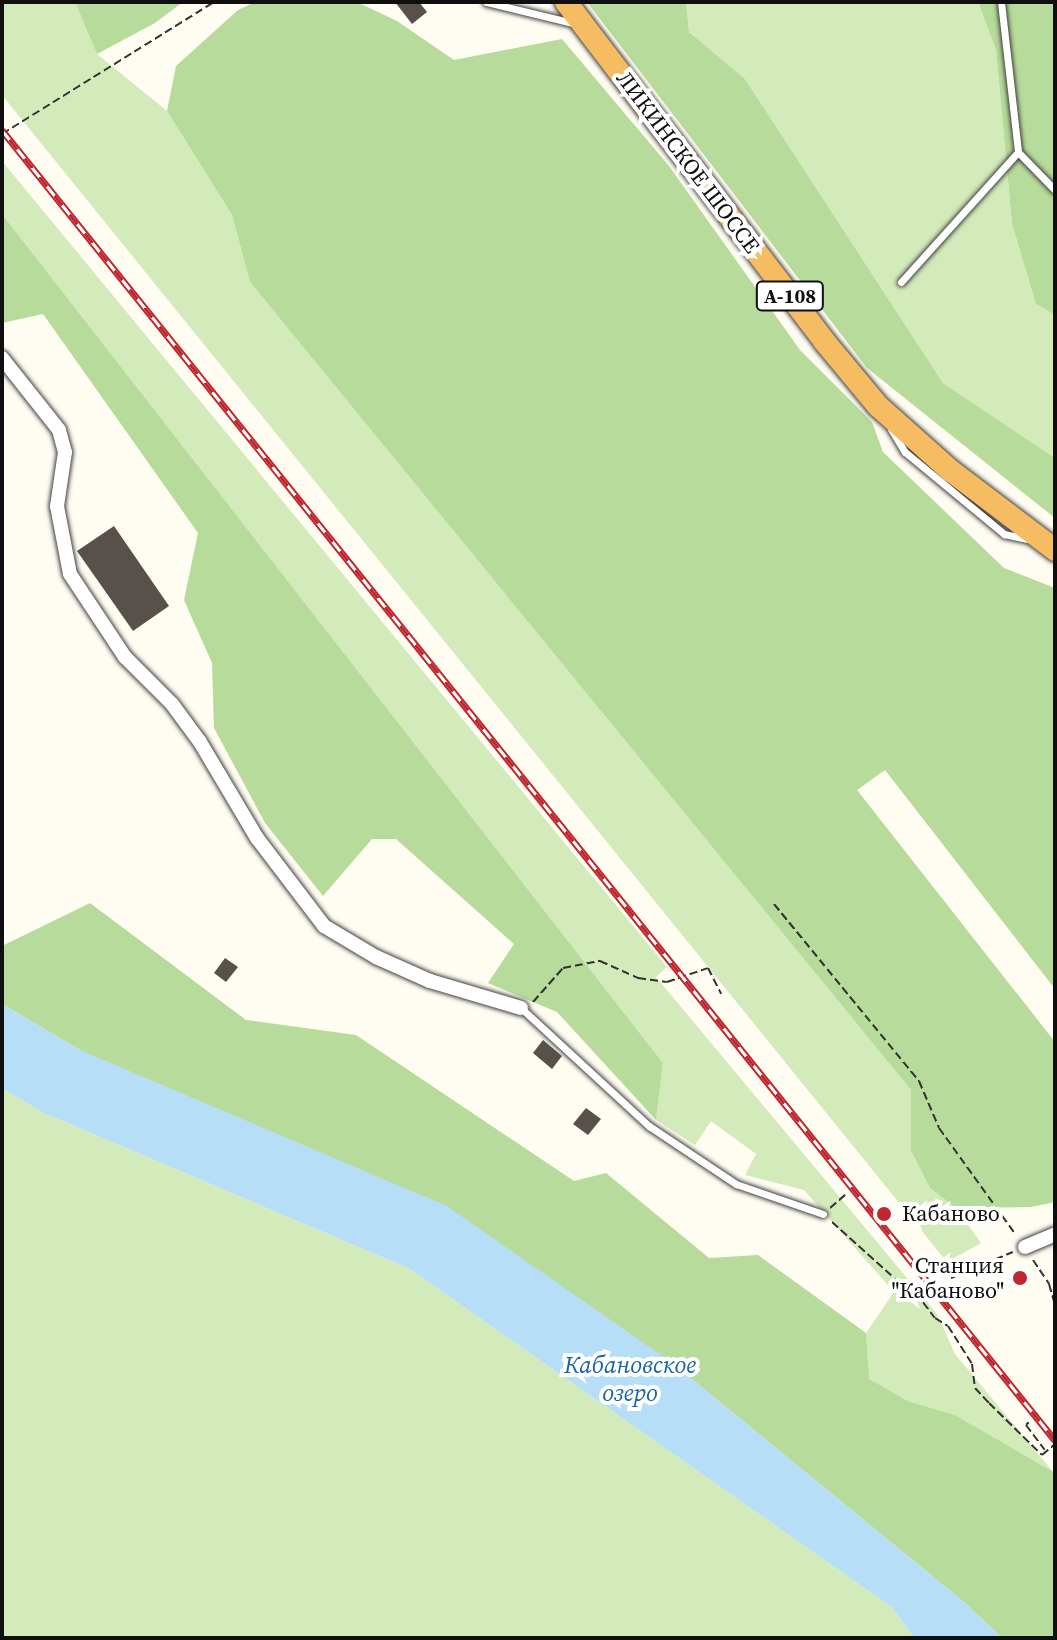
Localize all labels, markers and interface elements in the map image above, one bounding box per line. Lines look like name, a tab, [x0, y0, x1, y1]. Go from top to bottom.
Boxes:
street label: ЛИКИНСКОЕ ШОССЕ	[611, 66, 765, 258]
road number: А-108	[754, 280, 826, 312]
place label: Кабаново	[902, 1201, 1000, 1227]
marker: Кабаново	[873, 1203, 895, 1225]
place label: Станция "Кабаново"	[891, 1252, 1004, 1304]
marker: Станция "Кабаново"	[1011, 1269, 1029, 1287]
water label: Кабановское озеро	[564, 1351, 696, 1407]

